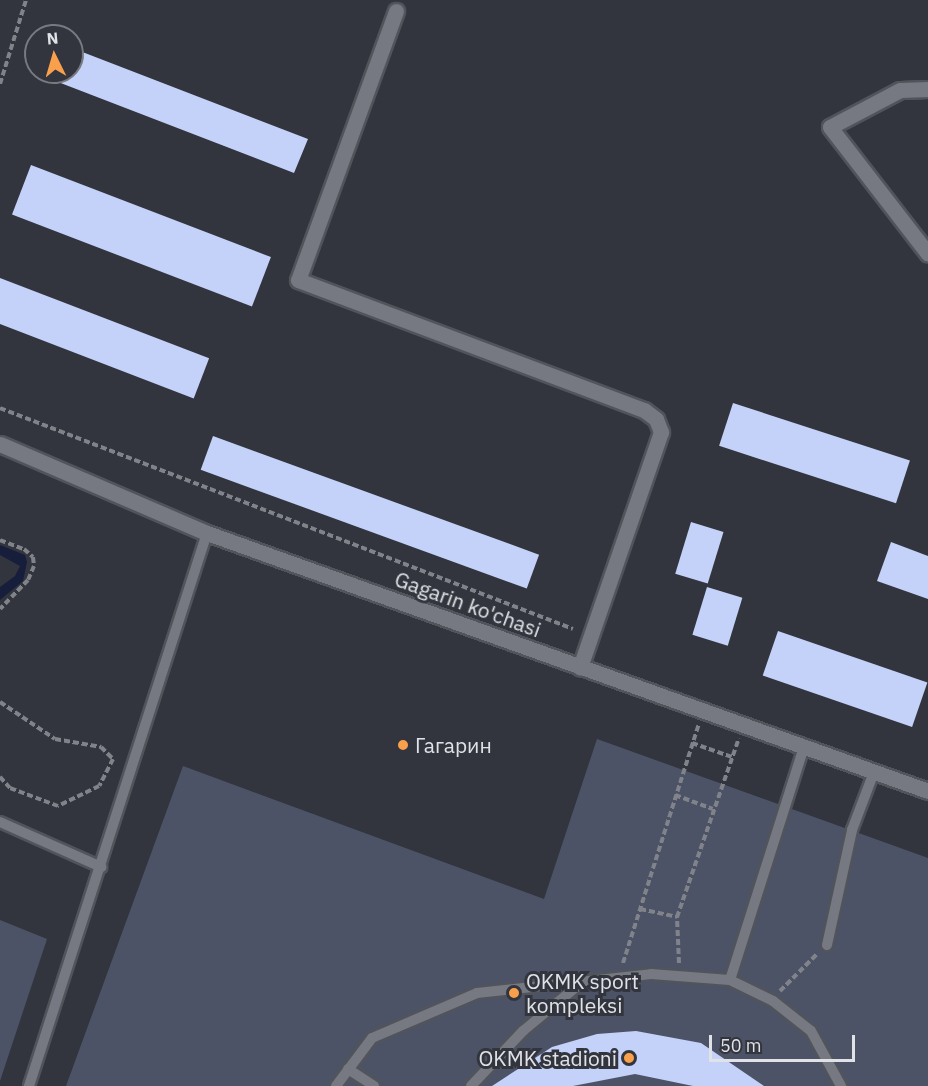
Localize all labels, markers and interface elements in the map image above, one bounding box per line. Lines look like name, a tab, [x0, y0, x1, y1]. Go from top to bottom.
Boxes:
north arrow	[24, 24, 84, 84]
text: N	[46, 28, 59, 49]
street label: Gagarin ko'chasi	[391, 566, 545, 642]
place label: Гагарин	[415, 732, 492, 758]
marker: Гагарин	[396, 738, 410, 752]
place label: OKMK sport kompleksi	[526, 968, 639, 1018]
marker: OKMK sport kompleksi	[507, 986, 521, 1000]
scale bar	[712, 1023, 858, 1061]
text: 50 m	[720, 1034, 762, 1057]
place label: OKMK stadioni	[478, 1045, 617, 1071]
marker: OKMK stadioni	[622, 1051, 636, 1065]

